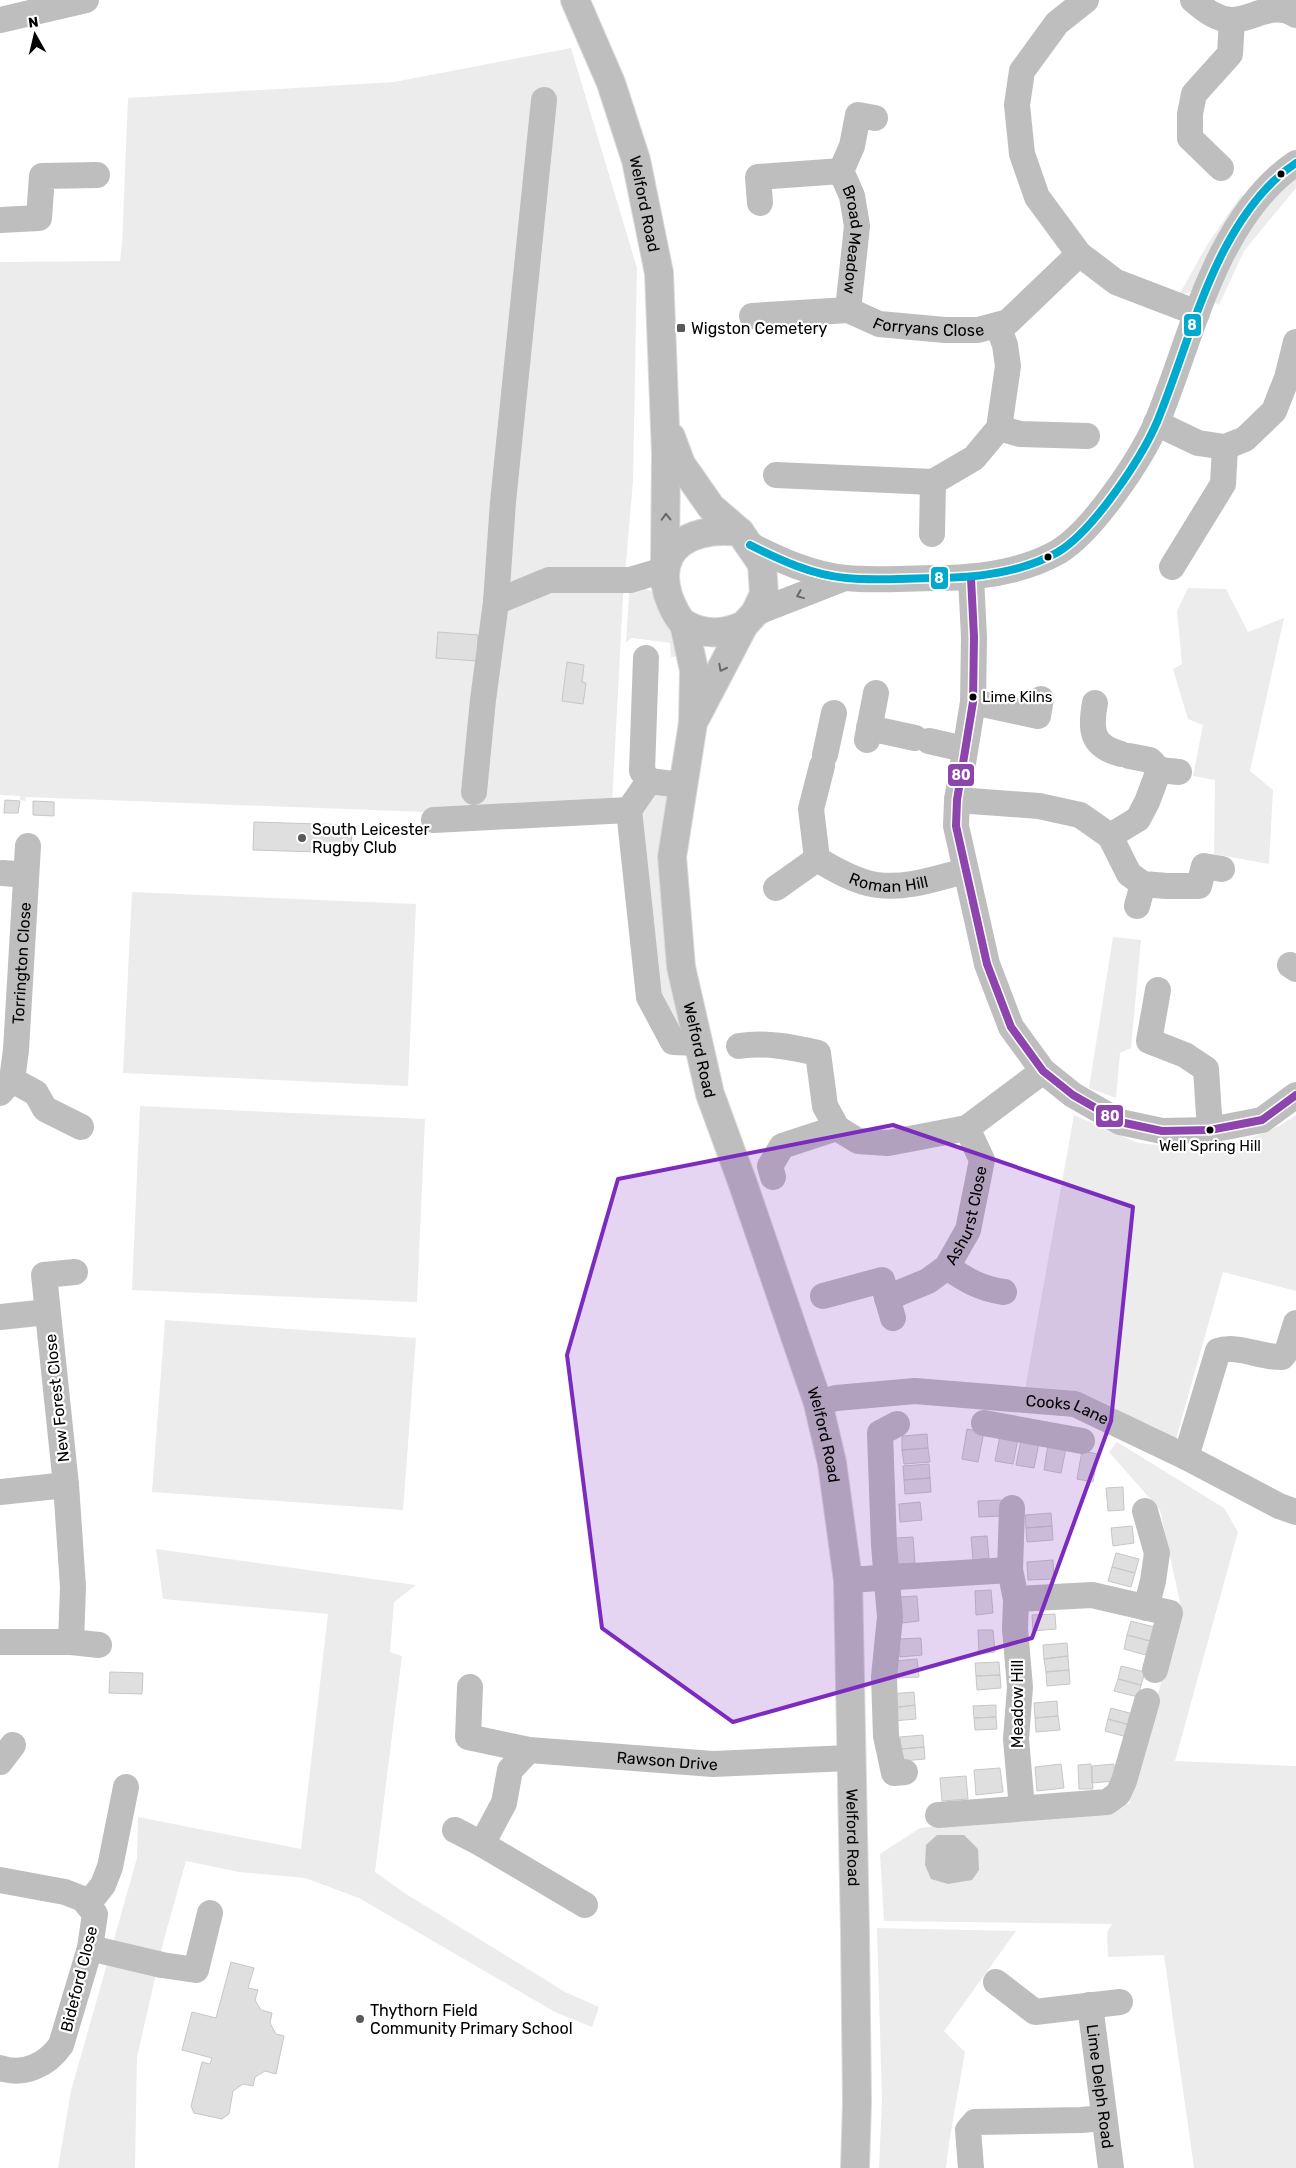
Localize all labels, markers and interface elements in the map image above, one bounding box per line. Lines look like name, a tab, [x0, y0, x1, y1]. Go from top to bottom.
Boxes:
north arrow	[10, 10, 60, 60]
text: N	[27, 14, 39, 32]
street label: Welford Road	[626, 154, 664, 254]
unlabelled marker	[1276, 169, 1286, 179]
street label: Broad Meadow	[839, 182, 867, 295]
street label: Forryans Close	[870, 313, 986, 340]
line badge: 8	[1183, 313, 1202, 337]
text: 8	[1187, 317, 1197, 334]
place label: Wigston Cemetery	[691, 319, 827, 338]
marker: Wigston Cemetery	[675, 322, 687, 334]
one-way arrow	[661, 512, 671, 520]
unlabelled marker	[1043, 552, 1053, 562]
line badge: 8	[930, 566, 949, 590]
text: 8	[934, 570, 944, 587]
one-way arrow	[796, 588, 805, 599]
one-way arrow	[718, 663, 728, 672]
place label: Lime Kilns	[982, 688, 1053, 706]
marker: Lime Kilns	[968, 692, 978, 702]
line badge: 80	[947, 763, 975, 787]
text: 80	[952, 767, 971, 784]
place label: South Leicester Rugby Club	[312, 820, 430, 857]
marker: South Leicester Rugby Club	[296, 832, 308, 844]
street label: Roman Hill	[847, 868, 930, 895]
street label: Torrington Close	[8, 902, 34, 1025]
street label: Welford Road	[680, 1000, 720, 1100]
line badge: 80	[1095, 1104, 1124, 1128]
text: 80	[1101, 1108, 1120, 1125]
marker: Well Spring Hill	[1205, 1125, 1215, 1135]
place label: Well Spring Hill	[1159, 1137, 1261, 1155]
street label: Ashurst Close	[941, 1164, 990, 1268]
street label: New Forest Close	[41, 1333, 73, 1463]
street label: Welford Road	[804, 1384, 844, 1484]
street label: Cooks Lane	[1025, 1391, 1112, 1428]
street label: Meadow Hill	[1008, 1660, 1027, 1748]
street label: Rawson Drive	[616, 1747, 718, 1774]
street label: Welford Road	[843, 1788, 864, 1887]
street label: Bideford Close	[57, 1924, 101, 2034]
place label: Thythorn Field Community Primary School	[370, 2001, 573, 2038]
marker: Thythorn Field Community Primary School	[354, 2013, 366, 2025]
street label: Lime Delph Road	[1083, 2023, 1118, 2150]

